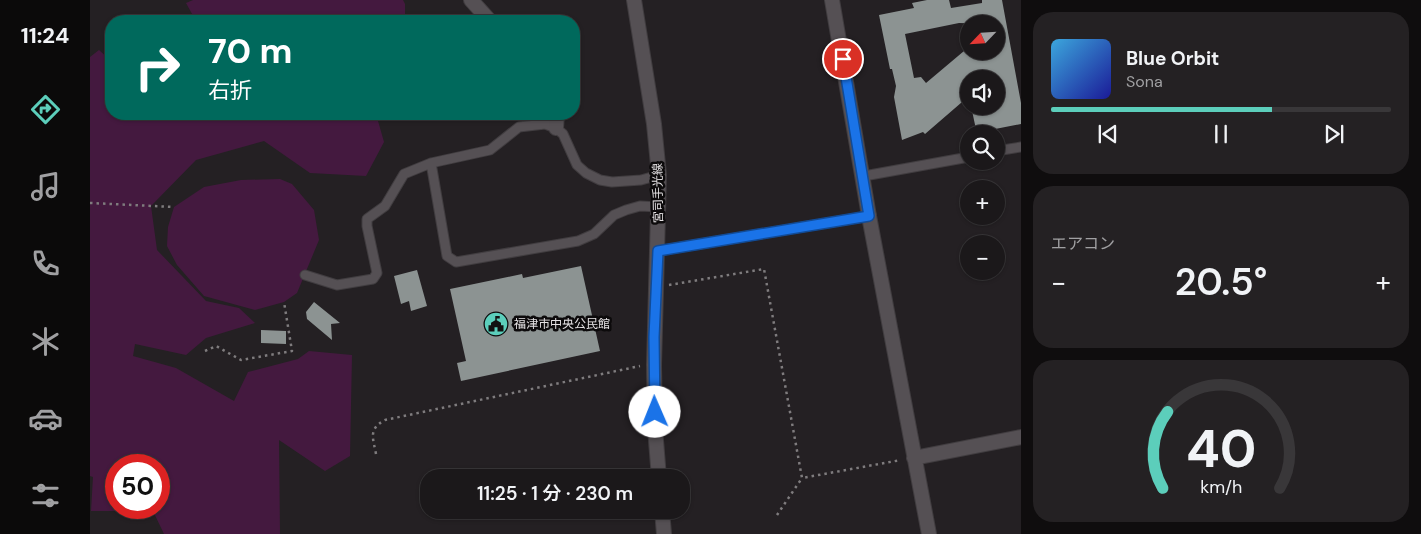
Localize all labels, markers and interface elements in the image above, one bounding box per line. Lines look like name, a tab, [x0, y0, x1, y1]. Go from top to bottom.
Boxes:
north arrow	[960, 15, 1005, 60]
map controls	[960, 15, 1005, 280]
text: 11:24	[21, 21, 69, 50]
text: 70 m	[208, 28, 292, 74]
icon: right	[125, 35, 190, 100]
pin	[822, 38, 864, 80]
icon: arrive	[829, 45, 857, 73]
text: Blue Orbit	[1126, 46, 1219, 71]
button: sound	[960, 70, 1005, 115]
text: Sona	[1126, 71, 1163, 92]
text: 右折	[208, 76, 252, 105]
icon: directions	[28, 92, 63, 127]
icon: previous	[1094, 120, 1122, 148]
icon: pause	[1207, 120, 1235, 148]
icon: next	[1320, 120, 1348, 148]
button: search	[960, 125, 1005, 170]
street label: 宮司手光線	[649, 163, 667, 223]
icon: music	[28, 169, 63, 204]
button: +	[960, 180, 1005, 225]
text: エアコン	[1051, 233, 1115, 254]
button: −	[960, 235, 1005, 280]
icon: phone	[28, 246, 63, 281]
text: 20.5°	[1175, 257, 1267, 307]
text: −	[1051, 264, 1066, 301]
text: +	[1376, 264, 1391, 301]
public building icon: 福津市中央公民館	[483, 311, 509, 337]
place label: 福津市中央公民館	[514, 316, 610, 332]
icon: climate	[28, 324, 63, 359]
position arrow	[628, 385, 680, 437]
icon: car	[28, 401, 63, 436]
text: 40	[1186, 415, 1256, 483]
speed limit sign: 50	[105, 454, 170, 519]
text: km/h	[1200, 475, 1242, 499]
icon: filters	[28, 478, 63, 513]
text: 11:25 · 1 分 · 230 m	[477, 481, 633, 506]

